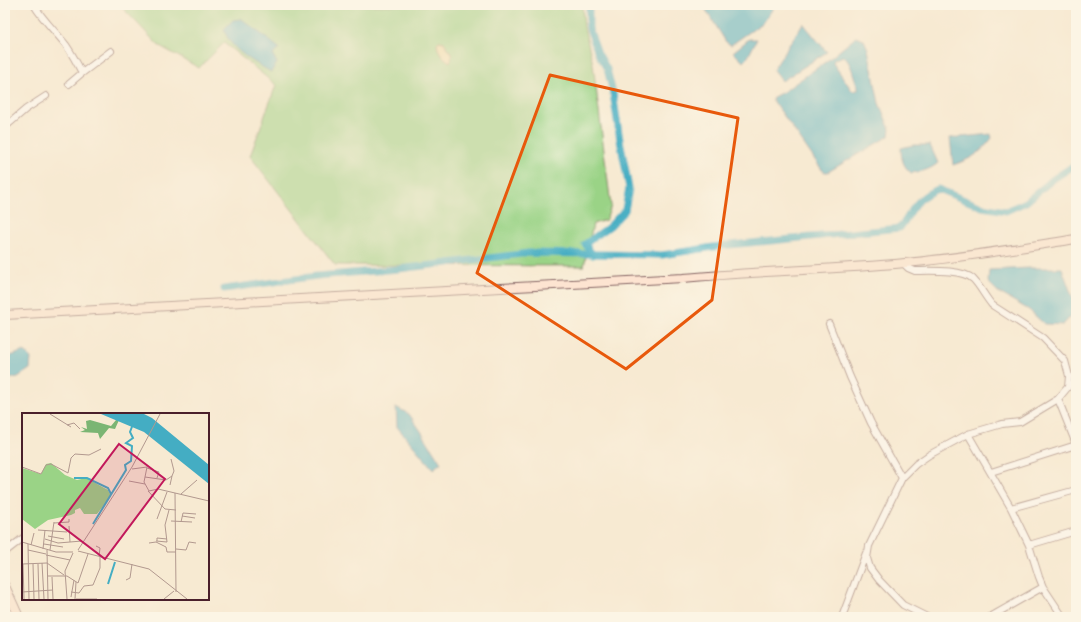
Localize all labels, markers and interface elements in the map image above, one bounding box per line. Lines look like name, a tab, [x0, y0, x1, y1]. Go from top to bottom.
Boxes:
inset map	[22, 413, 209, 600]

